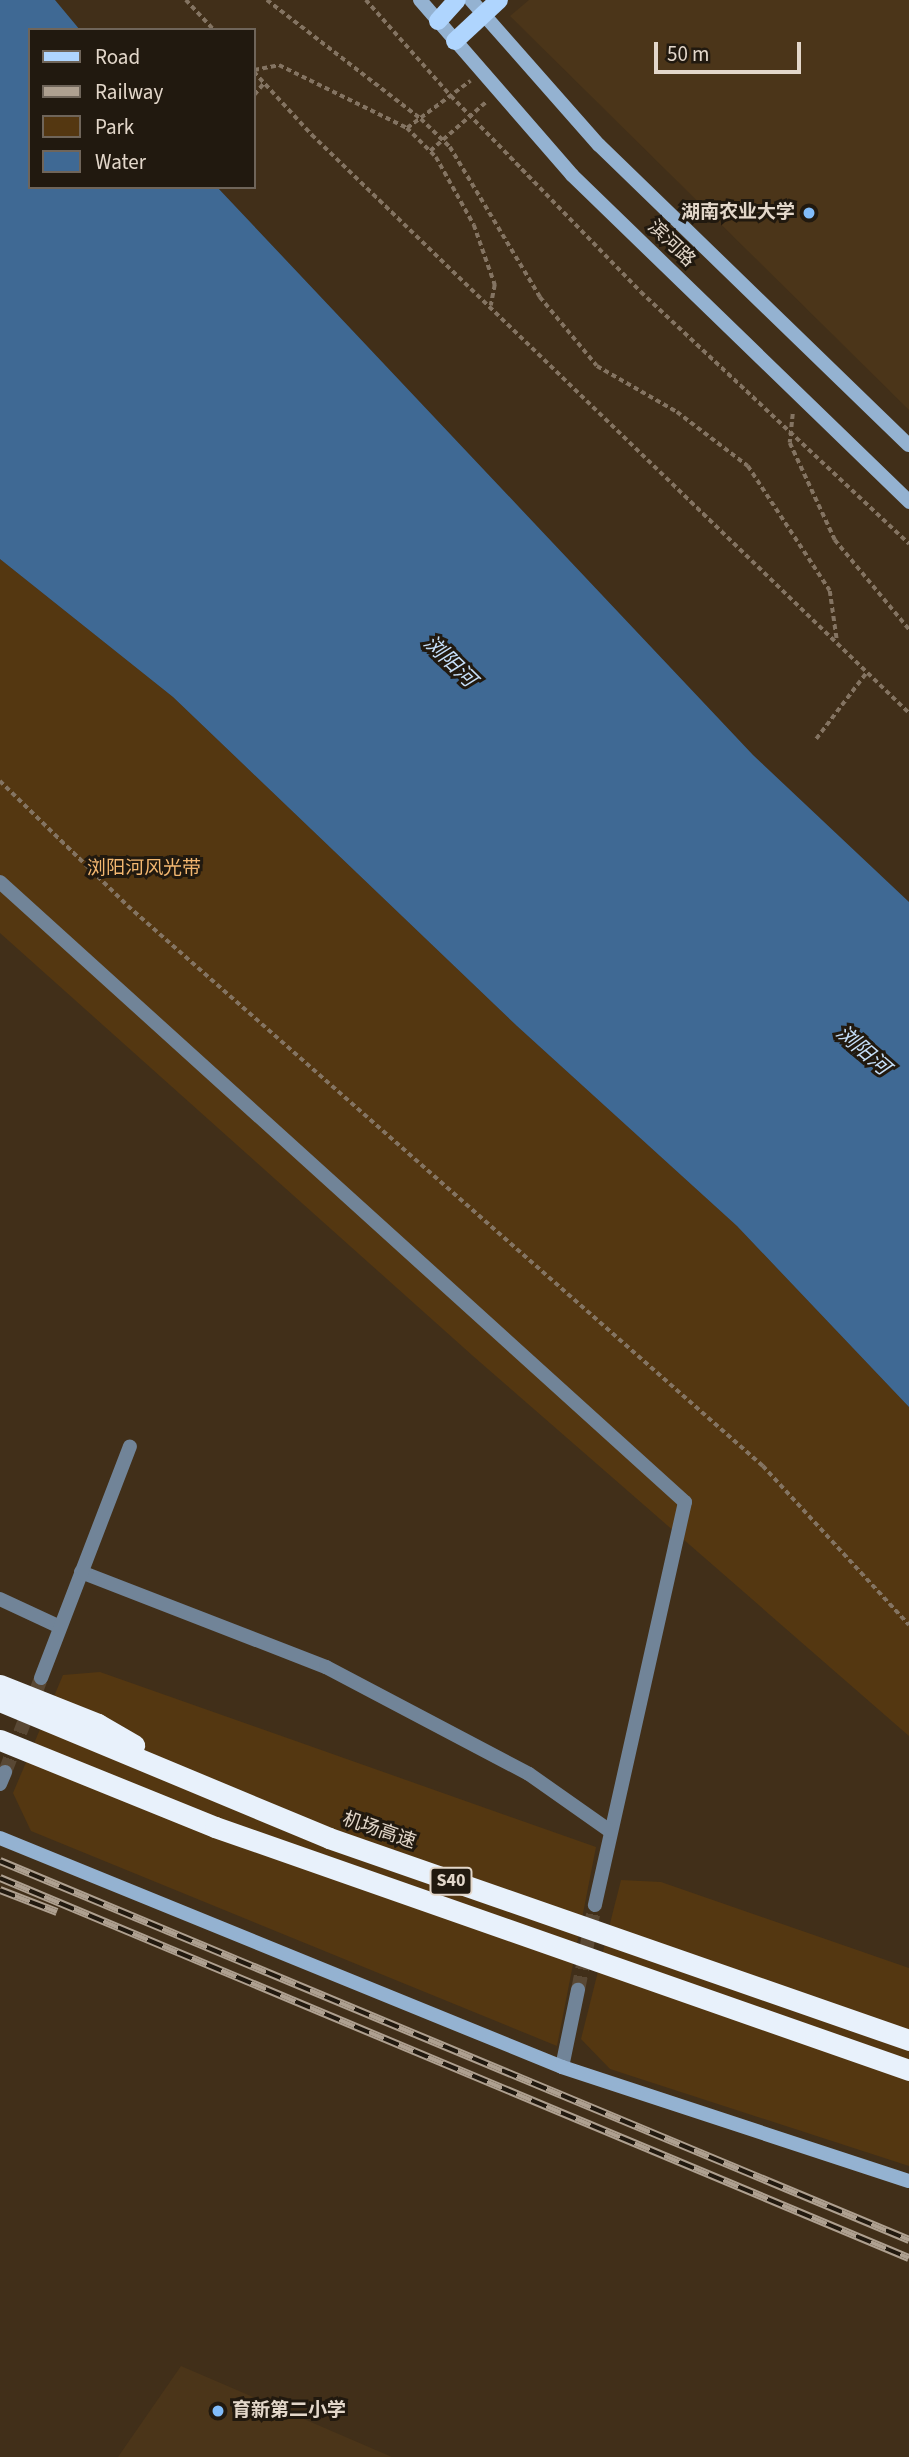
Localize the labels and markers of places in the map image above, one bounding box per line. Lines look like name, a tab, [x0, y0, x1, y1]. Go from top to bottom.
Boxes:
place label: 湖南农业大学	[681, 202, 795, 224]
marker: 湖南农业大学	[801, 205, 817, 221]
place label: 育新第二小学	[232, 2400, 346, 2422]
marker: 育新第二小学	[210, 2403, 226, 2419]

